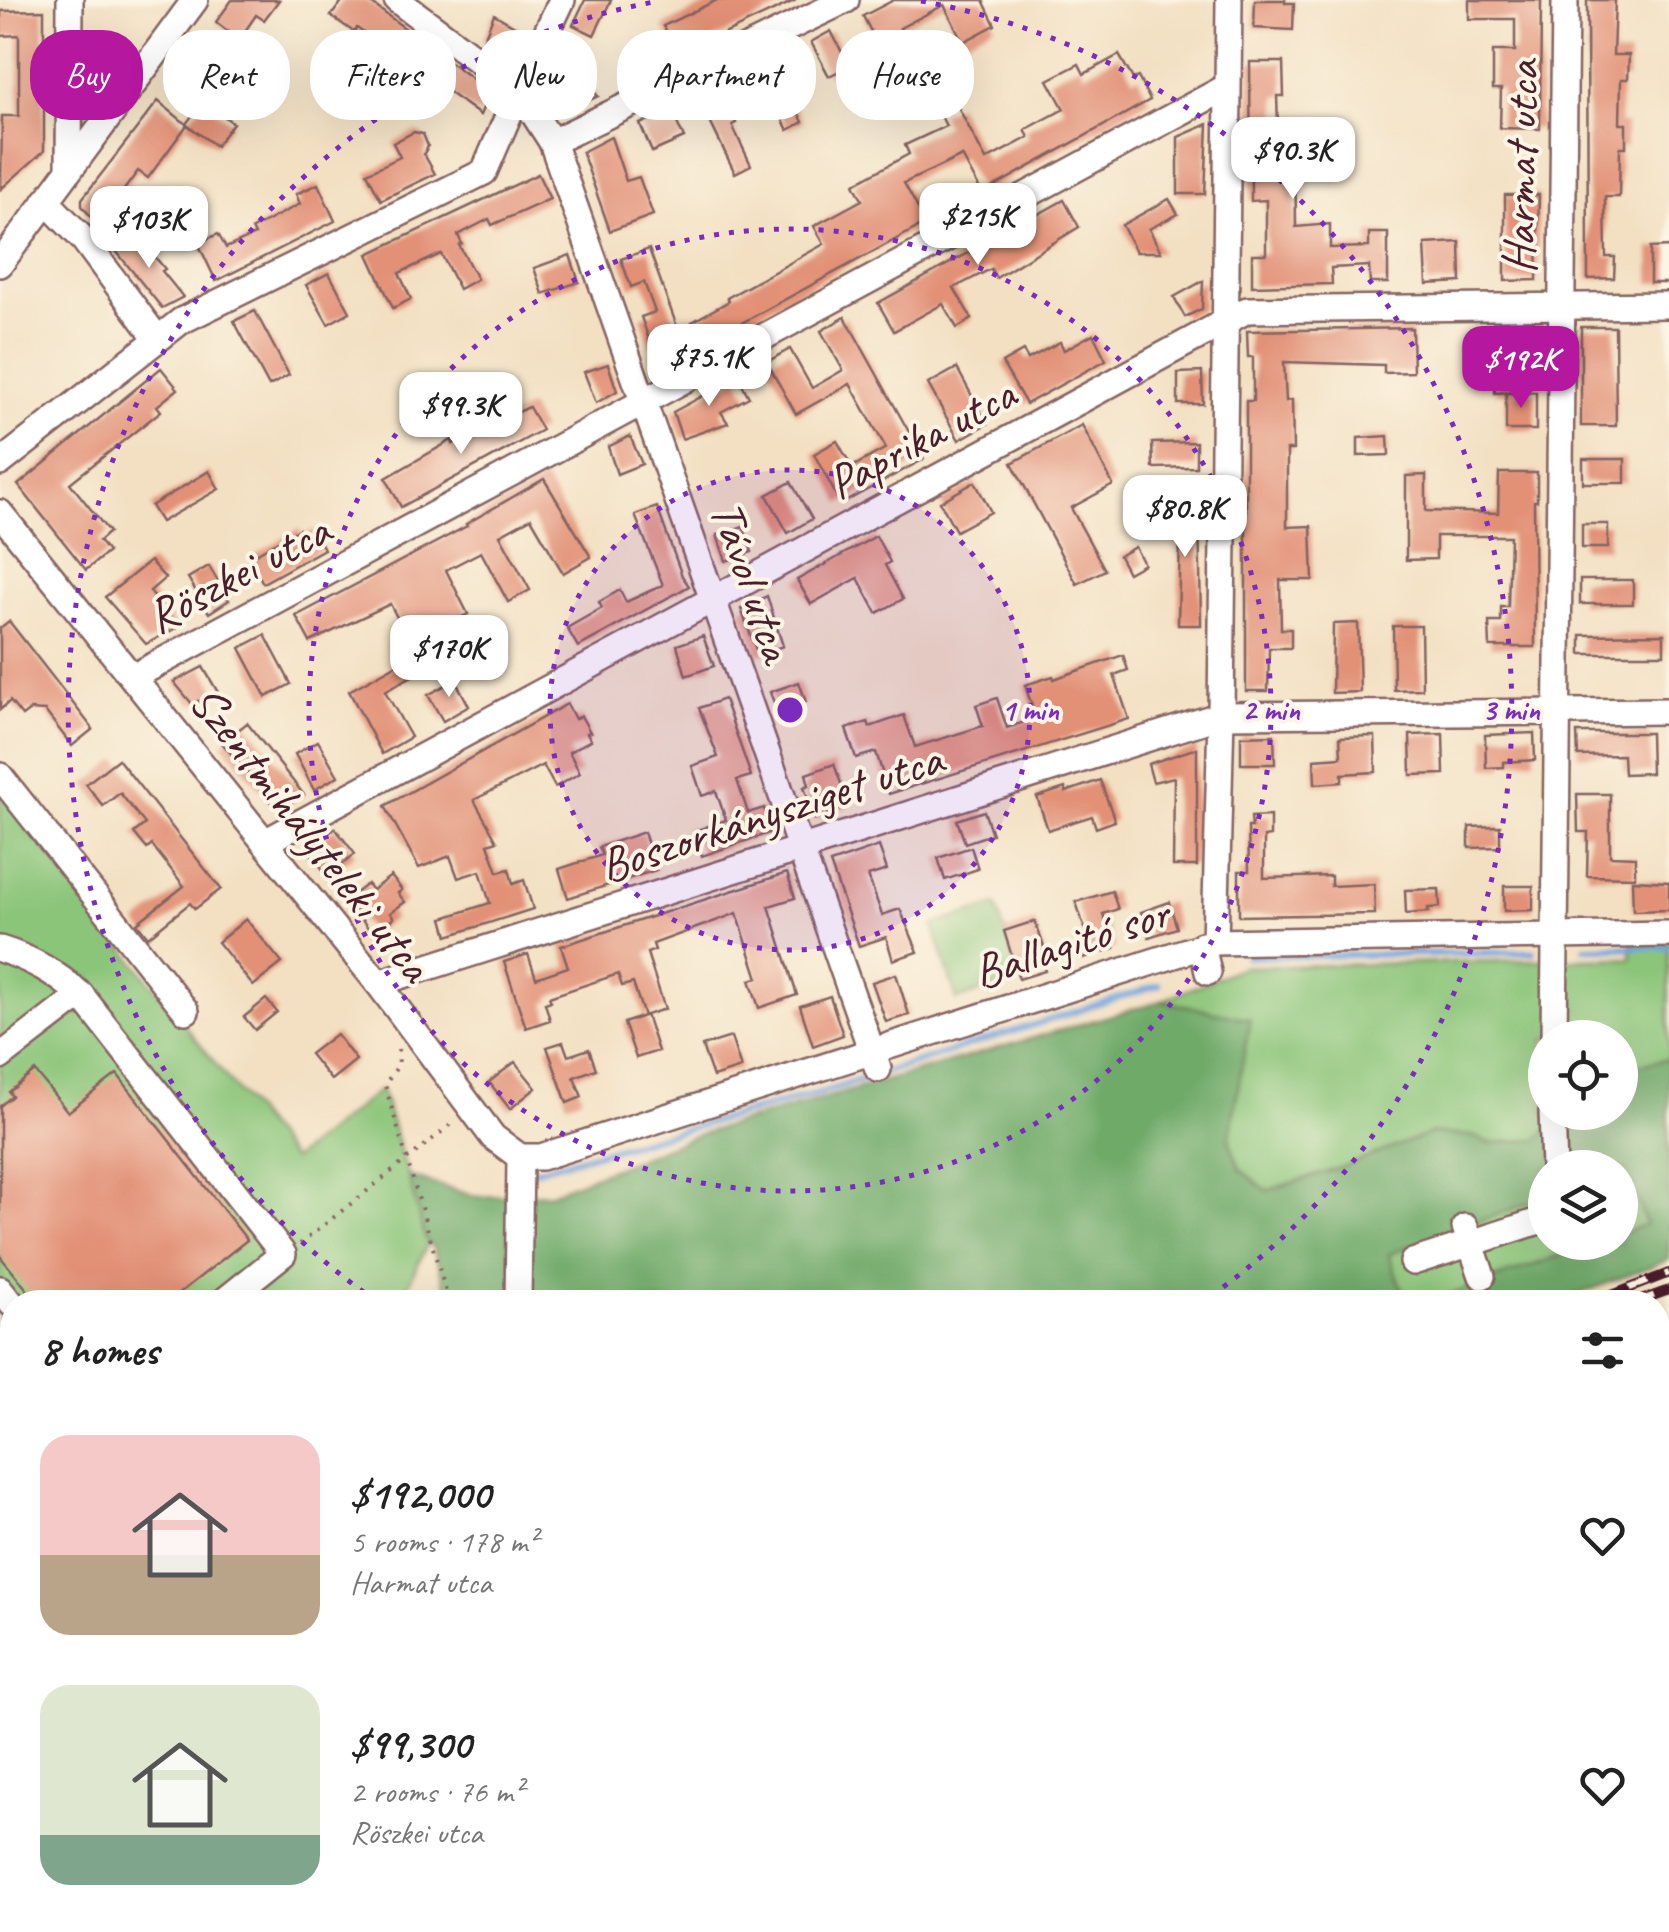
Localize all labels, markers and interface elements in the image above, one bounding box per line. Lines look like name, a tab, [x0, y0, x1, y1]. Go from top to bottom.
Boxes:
chip: Buy	[30, 30, 143, 120]
chip: Rent	[163, 30, 290, 120]
chip: Filters	[310, 30, 456, 120]
chip: New	[476, 30, 597, 120]
chip: Apartment	[617, 30, 816, 120]
chip: House	[836, 30, 974, 120]
street label: Harmat utca	[1488, 57, 1552, 274]
pin: $90.3K	[1212, 117, 1374, 202]
text: $90.3K	[1253, 129, 1333, 170]
pin: $215K	[908, 183, 1048, 268]
pin: $103K	[79, 186, 219, 271]
text: $215K	[941, 195, 1015, 236]
text: $103K	[112, 198, 186, 239]
pin: $75.1K	[628, 324, 790, 409]
pin: $192K	[1451, 326, 1591, 411]
text: $75.1K	[669, 336, 749, 377]
text: $192K	[1484, 338, 1558, 379]
street label: Paprika utca	[817, 362, 1028, 512]
pin: $99.3K	[380, 372, 542, 457]
text: $99.3K	[421, 384, 501, 425]
pin: $80.8K	[1104, 475, 1266, 560]
text: $80.8K	[1145, 487, 1225, 528]
street label: Távol utca	[697, 493, 809, 673]
street label: Röszkei utca	[136, 498, 343, 646]
pin: $170K	[379, 615, 519, 700]
text: $170K	[412, 627, 486, 668]
street label: Szentmihályteleki utca	[177, 673, 447, 995]
text: 1 min	[1001, 691, 1060, 729]
text: 2 min	[1242, 691, 1301, 729]
text: 3 min	[1482, 691, 1541, 729]
centre of rings	[772, 692, 808, 728]
street label: Boszorkánysziget utca	[592, 727, 953, 896]
street label: Ballagitó sor	[965, 881, 1180, 1002]
map controls	[1528, 1020, 1638, 1260]
button: locate	[1528, 1020, 1638, 1130]
button: layers	[1528, 1150, 1638, 1260]
icon: filters	[1575, 1323, 1630, 1378]
text: 8 homes	[40, 1324, 159, 1377]
text: $192,000	[350, 1468, 490, 1521]
icon: home	[120, 1475, 240, 1595]
icon: heart	[1575, 1508, 1630, 1563]
text: 5 rooms · 178 m²	[350, 1521, 537, 1562]
text: Harmat utca	[350, 1562, 492, 1603]
text: $99,300	[350, 1718, 471, 1771]
icon: home	[120, 1725, 240, 1845]
icon: heart	[1575, 1758, 1630, 1813]
text: 2 rooms · 76 m²	[350, 1771, 523, 1812]
text: Röszkei utca	[350, 1812, 483, 1853]

